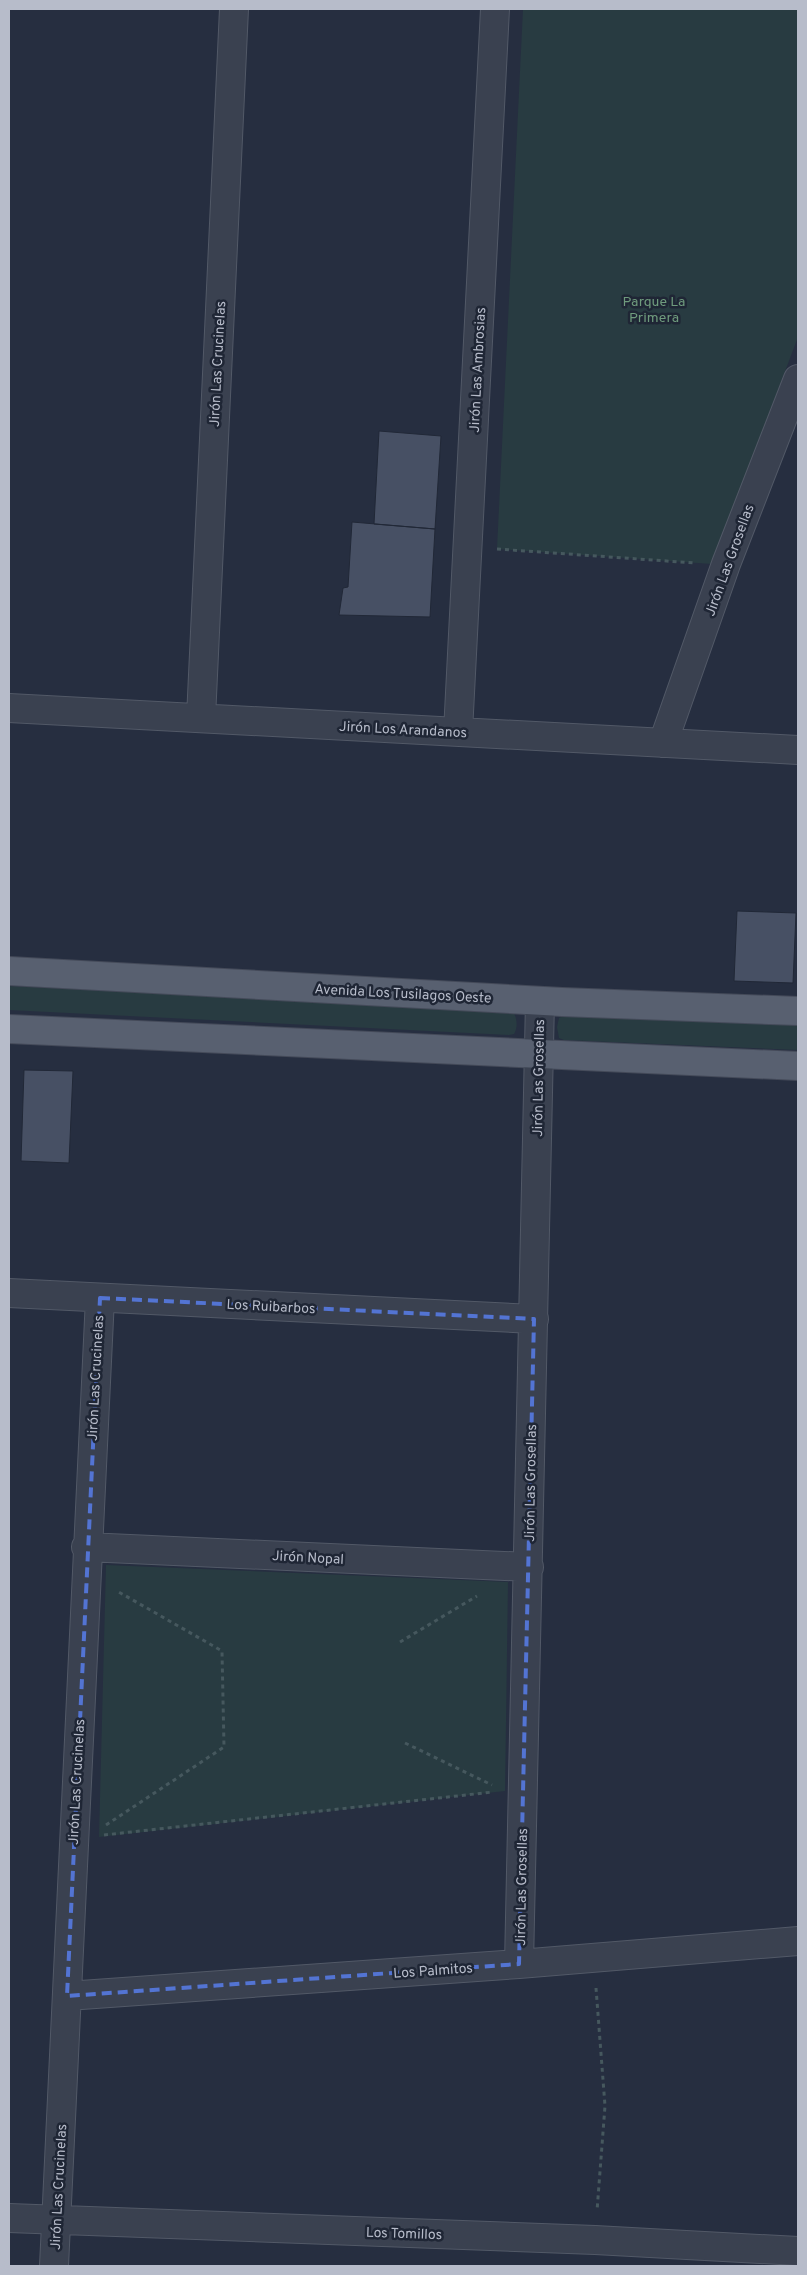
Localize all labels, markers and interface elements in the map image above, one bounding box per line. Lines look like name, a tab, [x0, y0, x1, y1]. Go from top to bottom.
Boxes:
park label: Parque La Primera	[623, 294, 685, 327]
street label: Jirón Las Crucinelas	[207, 301, 230, 428]
street label: Jirón Las Ambrosias	[467, 307, 490, 433]
street label: Jirón Las Grosellas	[702, 502, 759, 619]
street label: Jirón Los Arandanos	[338, 719, 467, 742]
street label: Avenida Los Tusilagos Oeste	[314, 981, 492, 1008]
street label: Jirón Las Grosellas	[530, 1019, 549, 1137]
street label: Los Ruibarbos	[226, 1297, 316, 1318]
street label: Jirón Las Crucinelas	[85, 1315, 108, 1442]
street label: Jirón Las Grosellas	[522, 1424, 541, 1542]
street label: Jirón Nopal	[271, 1548, 344, 1569]
street label: Jirón Las Crucinelas	[66, 1719, 89, 1846]
street label: Jirón Las Grosellas	[513, 1828, 532, 1946]
street label: Los Palmitos	[393, 1960, 473, 1983]
street label: Jirón Las Crucinelas	[48, 2124, 71, 2251]
street label: Los Tomillos	[365, 2225, 442, 2244]

